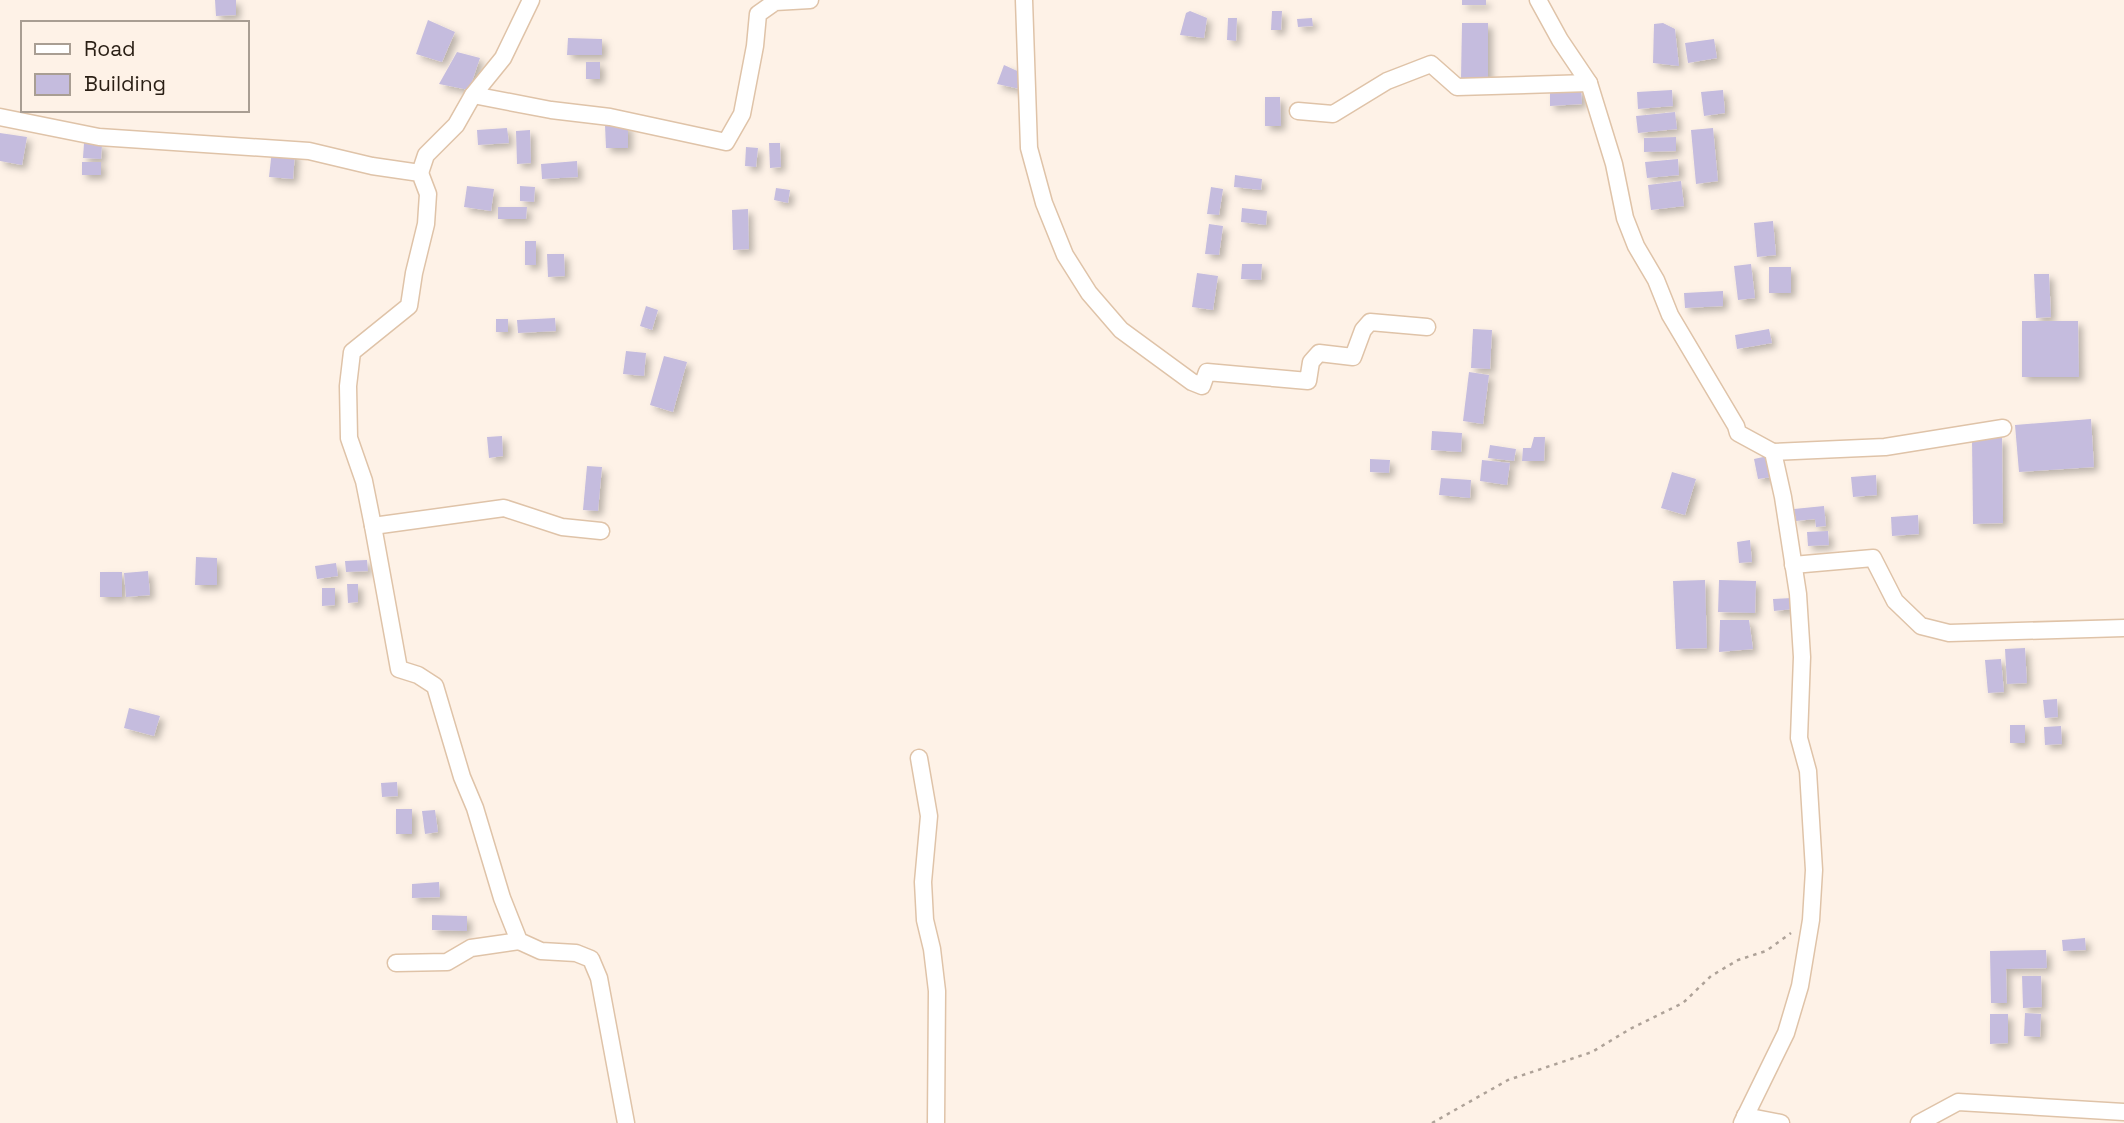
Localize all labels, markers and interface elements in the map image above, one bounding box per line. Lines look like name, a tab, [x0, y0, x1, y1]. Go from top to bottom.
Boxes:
legend	[21, 21, 248, 112]
text: Road	[84, 35, 136, 62]
text: Building	[84, 70, 166, 97]

